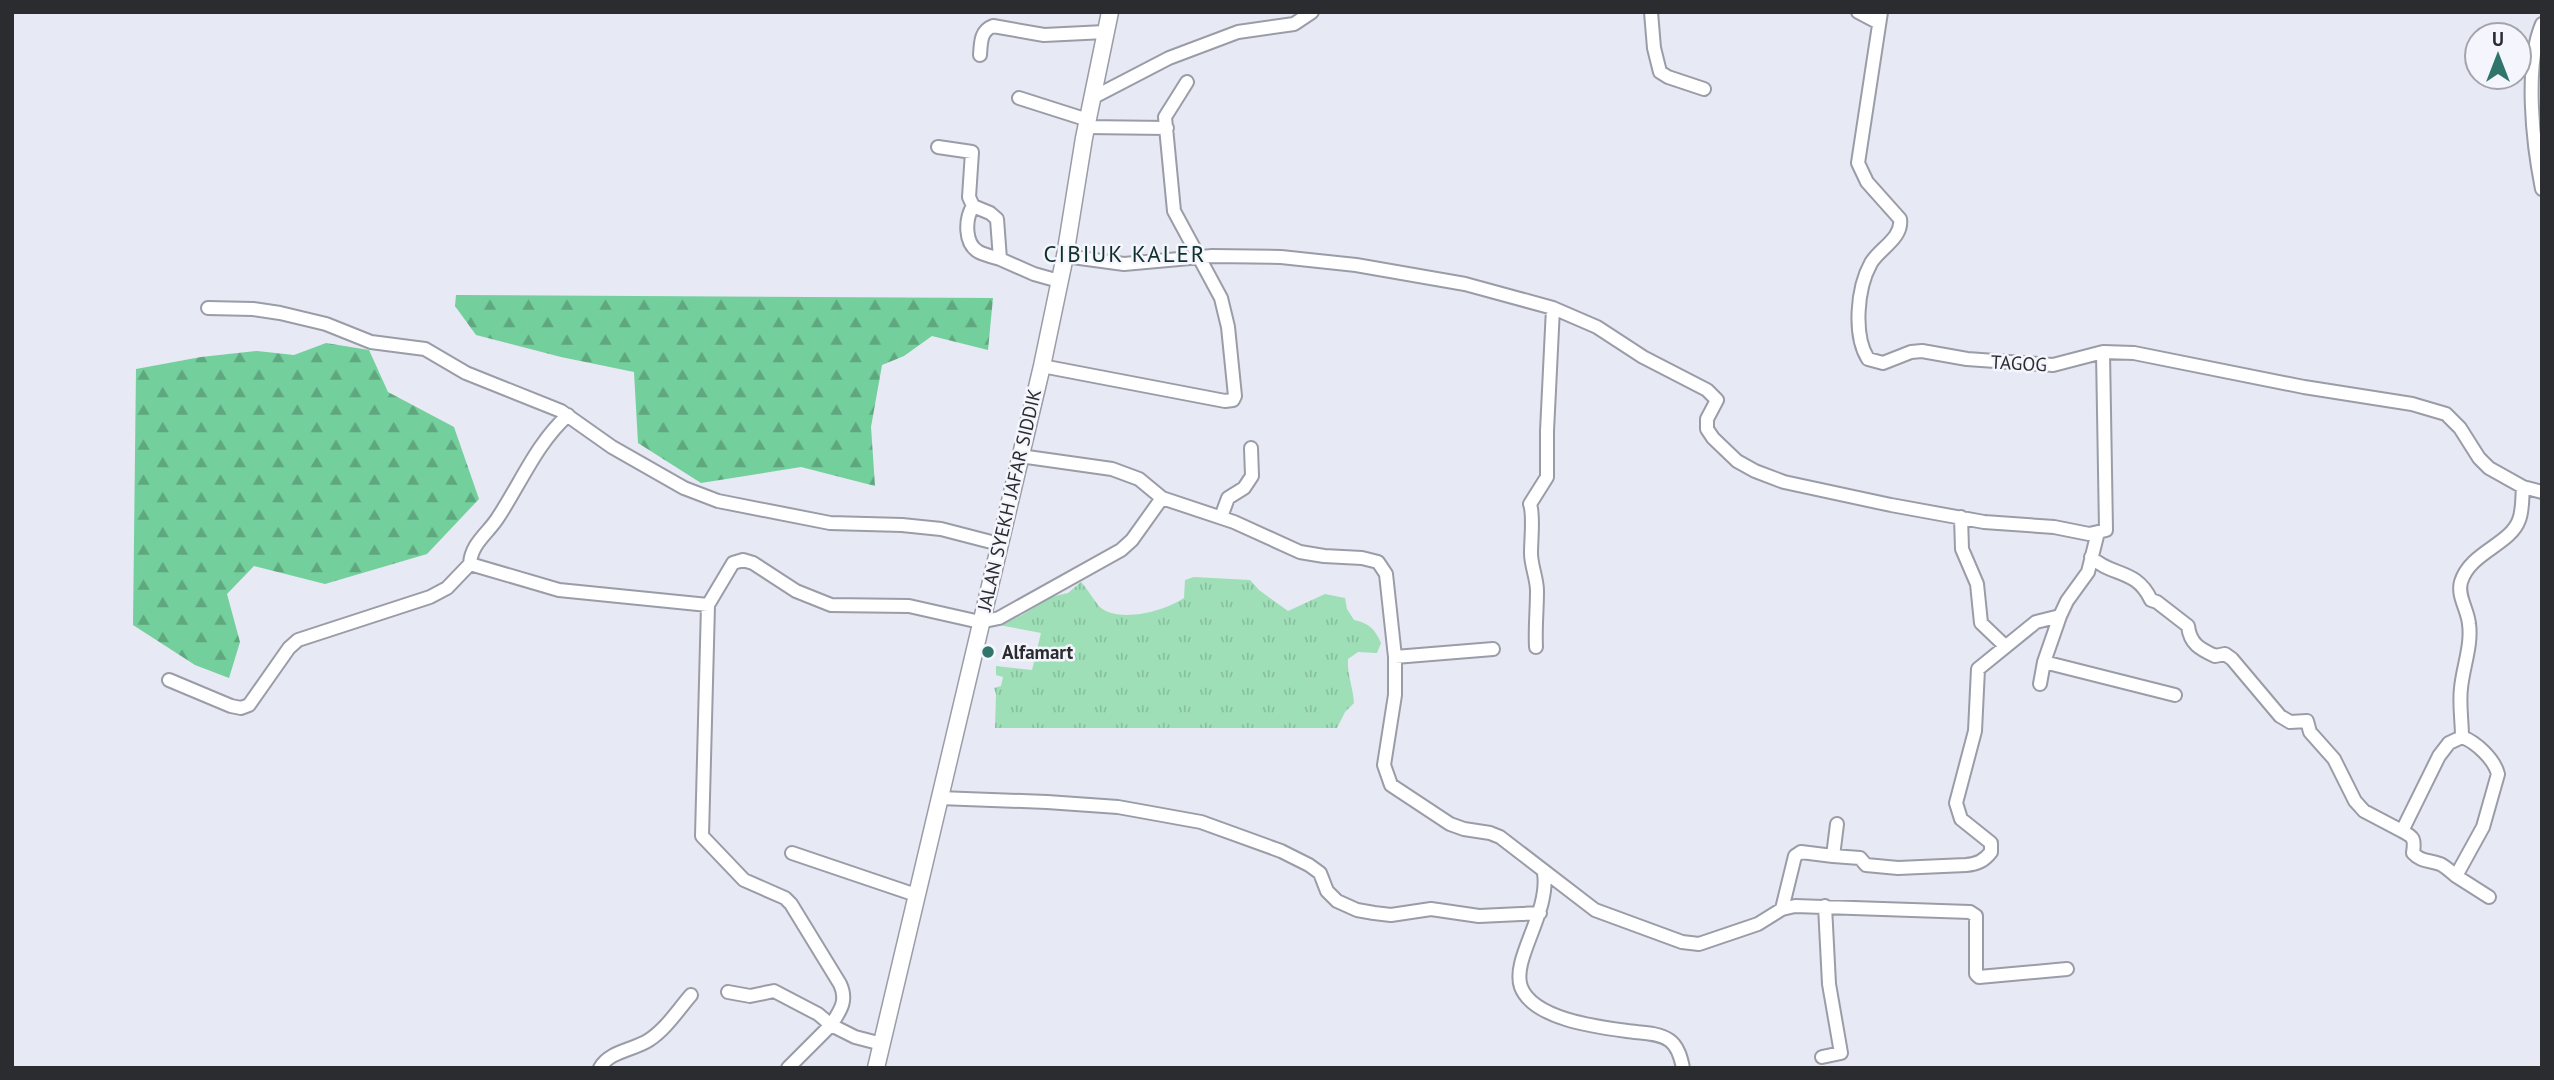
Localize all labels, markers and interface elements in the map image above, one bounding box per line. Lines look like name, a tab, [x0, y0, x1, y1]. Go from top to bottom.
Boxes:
north arrow	[2463, 21, 2533, 91]
text: U	[2492, 27, 2504, 51]
district label: CIBIUK KALER	[1043, 239, 1207, 268]
street label: TAGOG	[1990, 350, 2048, 376]
street label: JALAN SYEKH JAFAR SIDDIK	[972, 387, 1046, 614]
place label: Alfamart	[1002, 640, 1074, 664]
marker: Alfamart	[980, 644, 996, 660]

